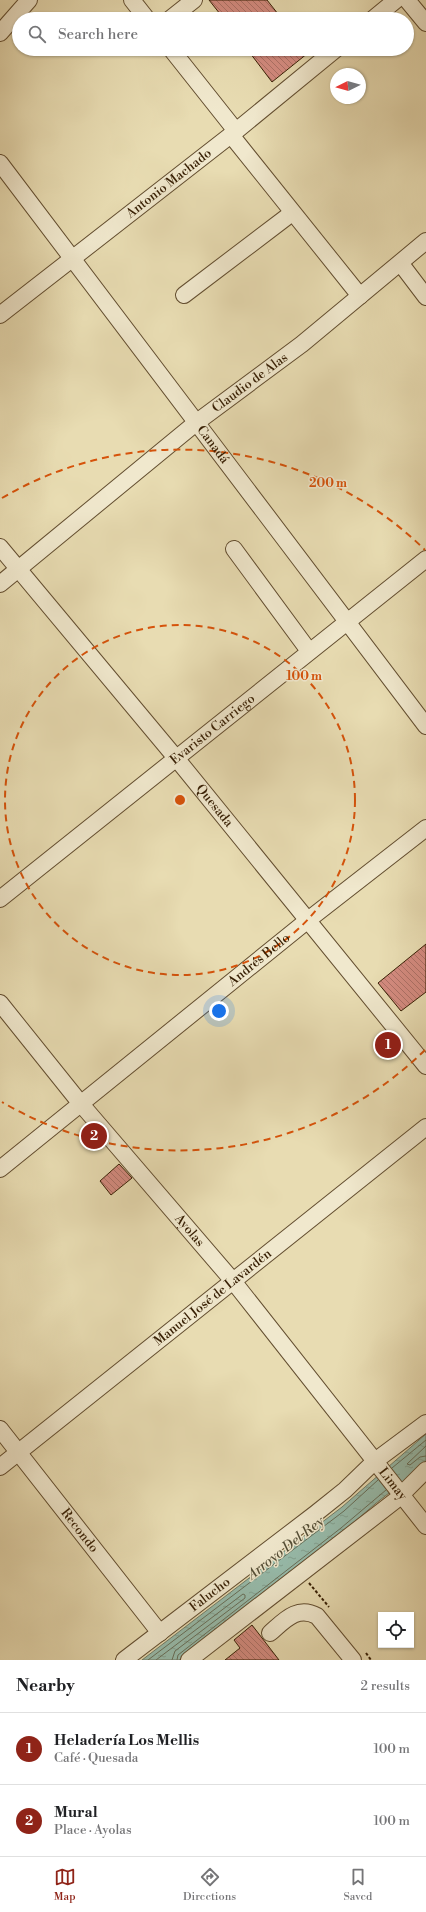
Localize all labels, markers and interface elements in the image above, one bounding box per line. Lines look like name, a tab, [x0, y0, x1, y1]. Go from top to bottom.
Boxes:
search box	[12, 12, 414, 56]
icon: search	[26, 23, 48, 45]
text: Search here	[58, 25, 138, 44]
north arrow	[330, 68, 366, 104]
street label: Antonio Machado	[122, 145, 215, 222]
street label: Claudio de Alas	[209, 349, 291, 416]
street label: Canadá	[193, 422, 233, 467]
text: 200 m	[309, 476, 347, 491]
text: 100 m	[286, 669, 322, 684]
street label: Evaristo Carriego	[167, 691, 258, 768]
street label: Quesada	[192, 781, 237, 830]
centre of rings	[173, 793, 187, 807]
street label: Andrés Bello	[224, 930, 293, 990]
your location	[209, 1001, 229, 1021]
pin: 1	[375, 1030, 401, 1060]
pin: 2	[81, 1121, 107, 1151]
street label: Ayolas	[170, 1210, 208, 1250]
street label: Manuel José de Lavardén	[150, 1245, 275, 1349]
street label: Limay	[375, 1464, 411, 1504]
street label: Recondo	[57, 1505, 102, 1556]
water label: Arroyo Del Rey	[242, 1512, 329, 1585]
street label: Falucho	[186, 1574, 233, 1615]
map controls	[378, 1612, 414, 1648]
button: locate	[378, 1612, 414, 1648]
text: Nearby	[16, 1675, 75, 1697]
text: 2 results	[361, 1678, 410, 1694]
text: Heladería Los Mellis	[54, 1731, 199, 1750]
text: 1	[26, 1741, 32, 1757]
text: 100 m	[374, 1741, 410, 1757]
text: Café · Quesada	[54, 1750, 138, 1766]
text: Mural	[54, 1803, 98, 1822]
text: 2	[25, 1813, 33, 1829]
text: 100 m	[374, 1813, 410, 1829]
text: Place · Ayolas	[54, 1822, 132, 1838]
tab: Map	[54, 1866, 76, 1904]
tab: Directions	[183, 1866, 236, 1904]
tab: Saved	[343, 1866, 372, 1904]

